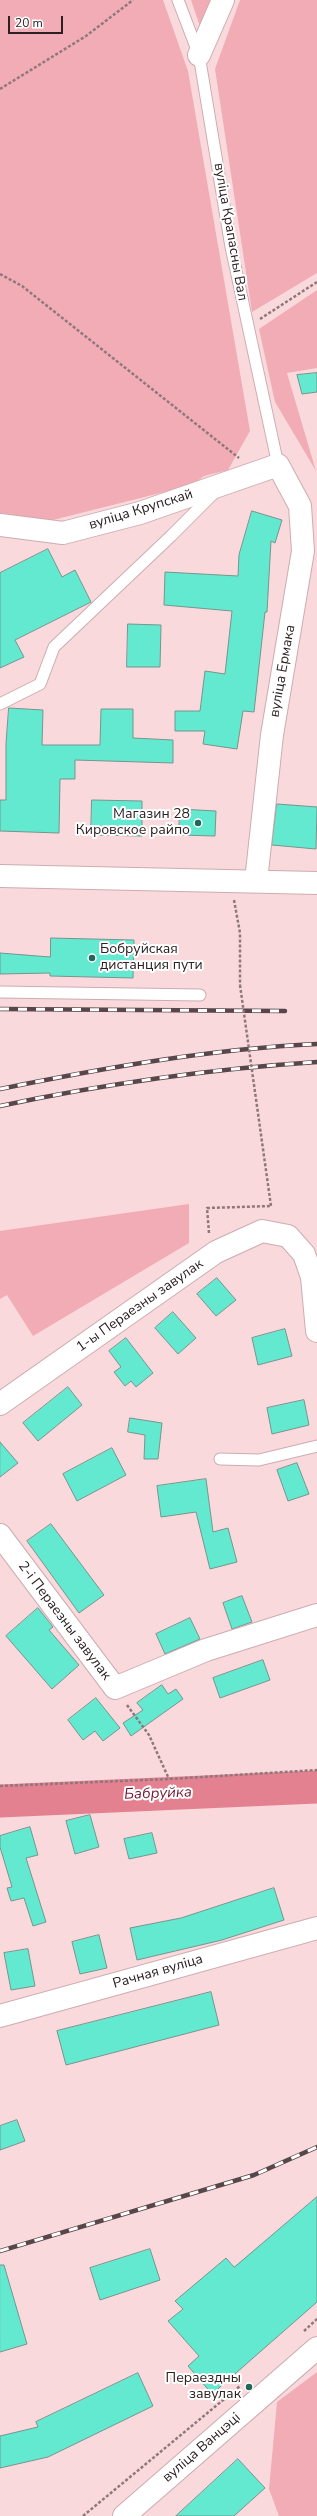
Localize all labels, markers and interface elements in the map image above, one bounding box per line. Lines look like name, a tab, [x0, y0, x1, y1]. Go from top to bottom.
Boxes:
scale bar	[10, 8, 65, 34]
text: 20 m	[15, 15, 43, 31]
street label: вуліца Крапасны Вал	[210, 162, 250, 302]
street label: вуліца Крупскай	[87, 486, 195, 534]
street label: вуліца Ермака	[267, 623, 299, 719]
place label: Магазин 28 Кировское райпо	[76, 807, 190, 840]
marker: Магазин 28 Кировское райпо	[193, 818, 203, 828]
place label: Бобруйская дистанция пути	[100, 942, 203, 974]
marker: Бобруйская дистанция пути	[87, 953, 97, 963]
street label: 1-ы Пераезны завулак	[73, 1256, 207, 1356]
street label: 2-і Пераезны завулак	[14, 1558, 114, 1684]
water label: Бабруйка	[124, 1784, 192, 1804]
street label: Рачная вуліца	[111, 1951, 205, 1993]
place label: Пераездны завулак	[166, 2371, 241, 2404]
marker: Пераездны завулак	[244, 2382, 254, 2392]
street label: вуліца Ванцэці	[160, 2410, 244, 2486]

